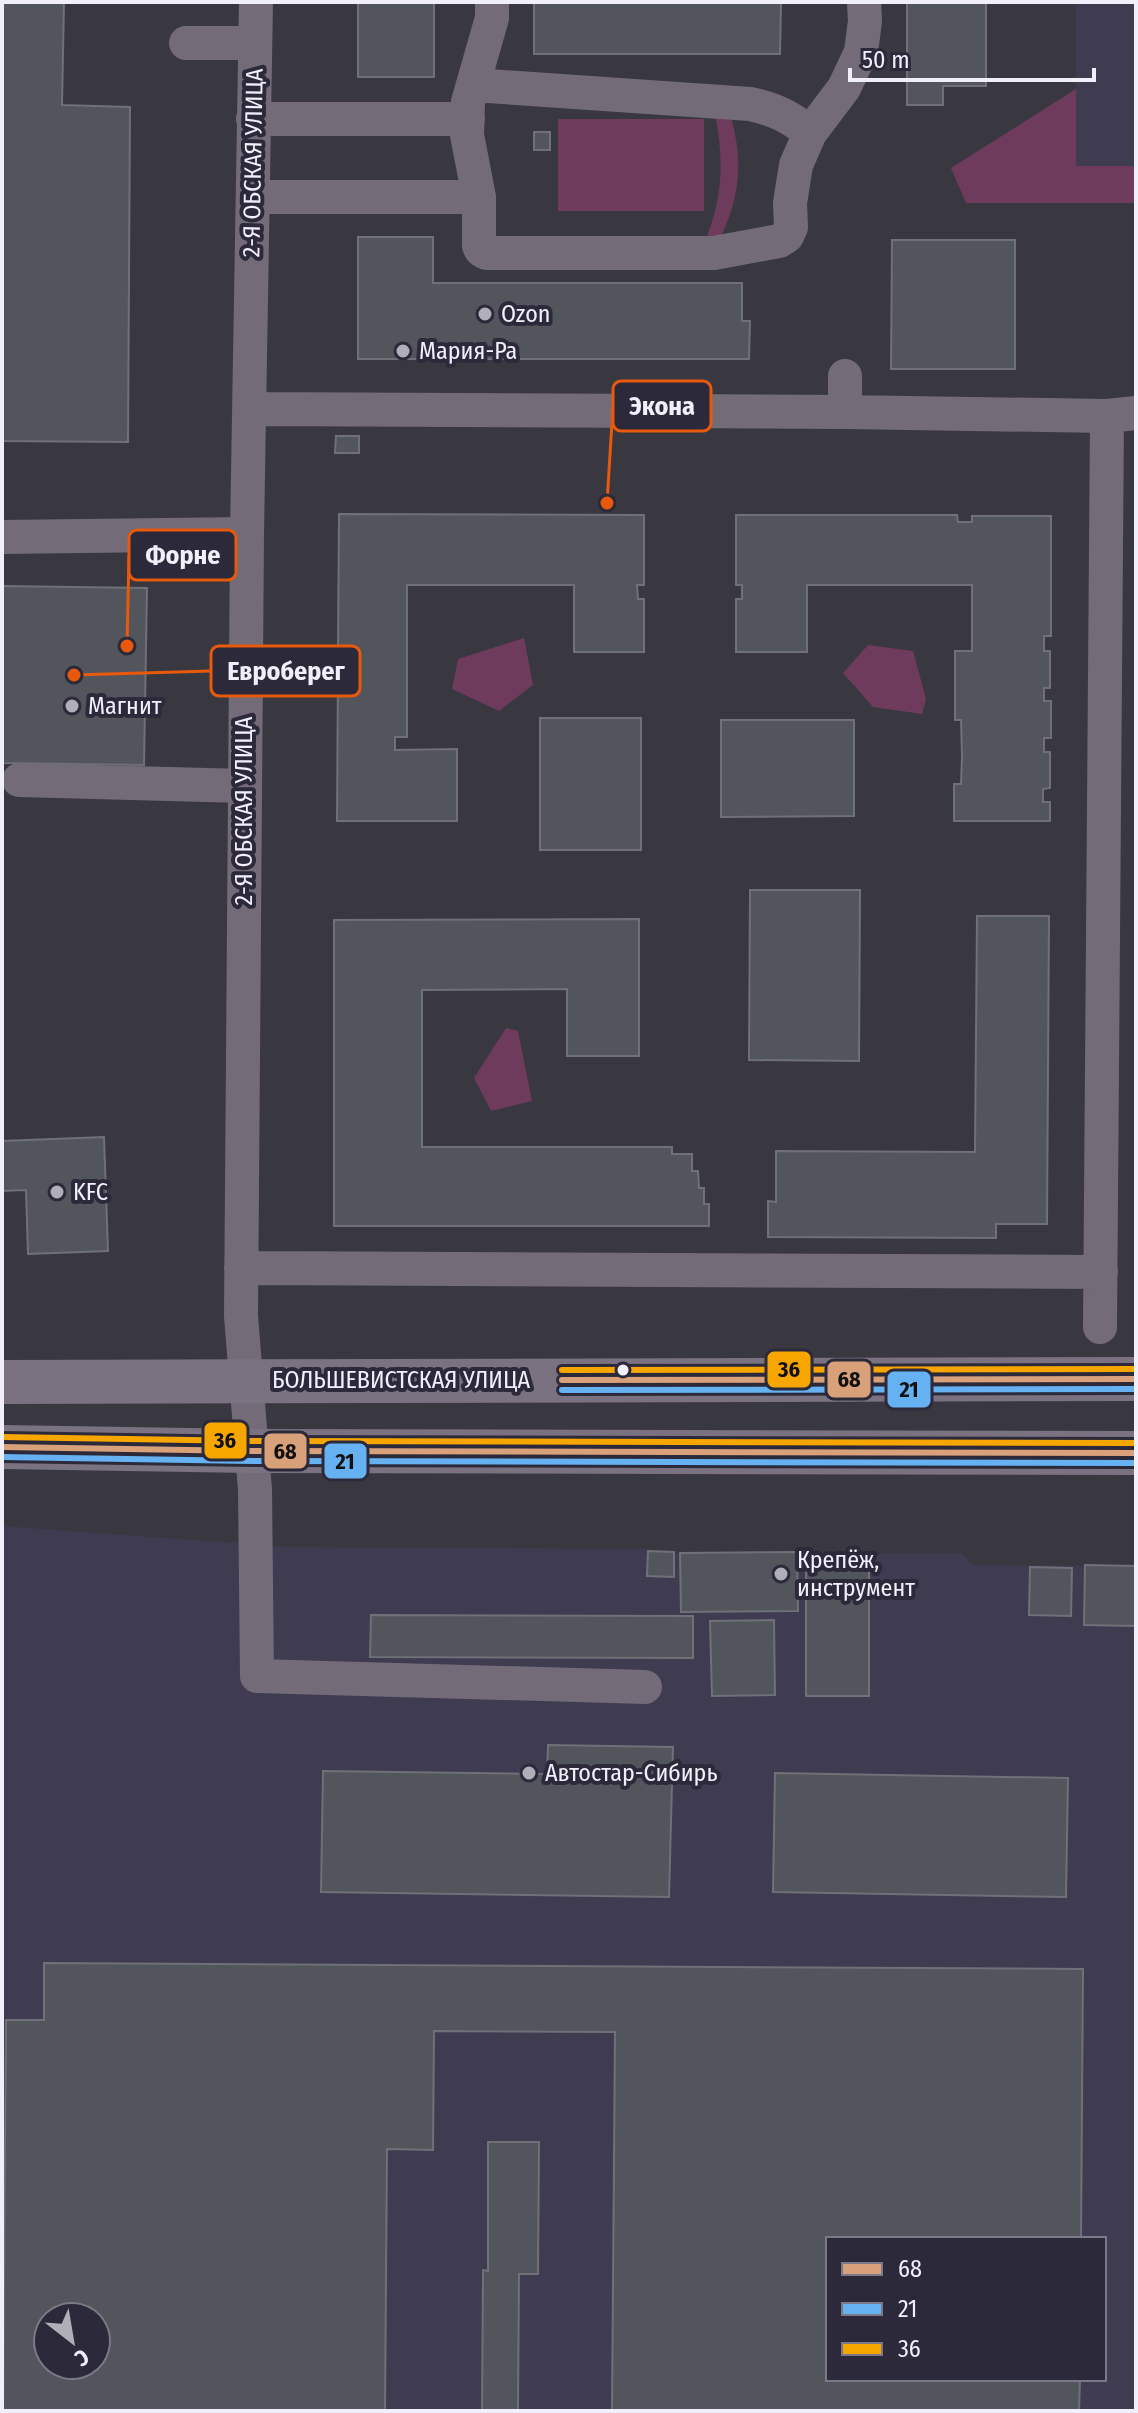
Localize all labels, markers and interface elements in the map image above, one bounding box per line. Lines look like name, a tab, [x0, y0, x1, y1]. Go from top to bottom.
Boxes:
scale bar	[850, 32, 1094, 82]
text: 50 m	[862, 46, 910, 74]
street label: 2-Я ОБСКАЯ УЛИЦА	[237, 68, 269, 258]
place label: Ozon	[501, 300, 550, 328]
marker: Ozon	[476, 305, 494, 323]
place label: Мария-Ра	[419, 337, 517, 365]
marker: Мария-Ра	[394, 342, 412, 360]
callout: Экона	[613, 381, 711, 431]
text: Экона	[629, 391, 695, 422]
callout: Форне	[129, 530, 236, 580]
text: Форне	[145, 540, 221, 571]
callout: Евроберег	[211, 646, 360, 696]
text: Евроберег	[227, 656, 346, 687]
place label: Магнит	[88, 692, 162, 720]
marker: Магнит	[63, 697, 81, 715]
street label: 2-Я ОБСКАЯ УЛИЦА	[230, 716, 258, 905]
place label: KFC	[73, 1178, 108, 1206]
marker: KFC	[48, 1183, 66, 1201]
line badge: 36	[766, 1350, 812, 1389]
text: 36	[777, 1356, 800, 1383]
line badge: 68	[826, 1360, 872, 1399]
unlabelled marker	[615, 1362, 631, 1378]
street label: БОЛЬШЕВИСТСКАЯ УЛИЦА	[272, 1366, 530, 1394]
text: 68	[837, 1366, 861, 1393]
line badge: 21	[886, 1370, 932, 1409]
text: 21	[898, 1376, 919, 1403]
line badge: 36	[203, 1421, 248, 1460]
text: 36	[213, 1427, 236, 1454]
line badge: 68	[263, 1432, 308, 1470]
text: 68	[273, 1438, 297, 1465]
line badge: 21	[323, 1442, 368, 1480]
text: 21	[334, 1448, 355, 1475]
place label: Крепёж, инструмент	[797, 1546, 915, 1602]
marker: Крепёж, инструмент	[772, 1565, 790, 1583]
place label: Автостар-Сибирь	[545, 1759, 718, 1787]
marker: Автостар-Сибирь	[520, 1764, 538, 1782]
legend	[826, 2237, 1106, 2381]
text: 68	[898, 2255, 922, 2283]
text: 21	[898, 2295, 917, 2323]
north arrow	[32, 2301, 112, 2381]
text: 36	[898, 2335, 921, 2363]
text: С	[70, 2343, 94, 2372]

